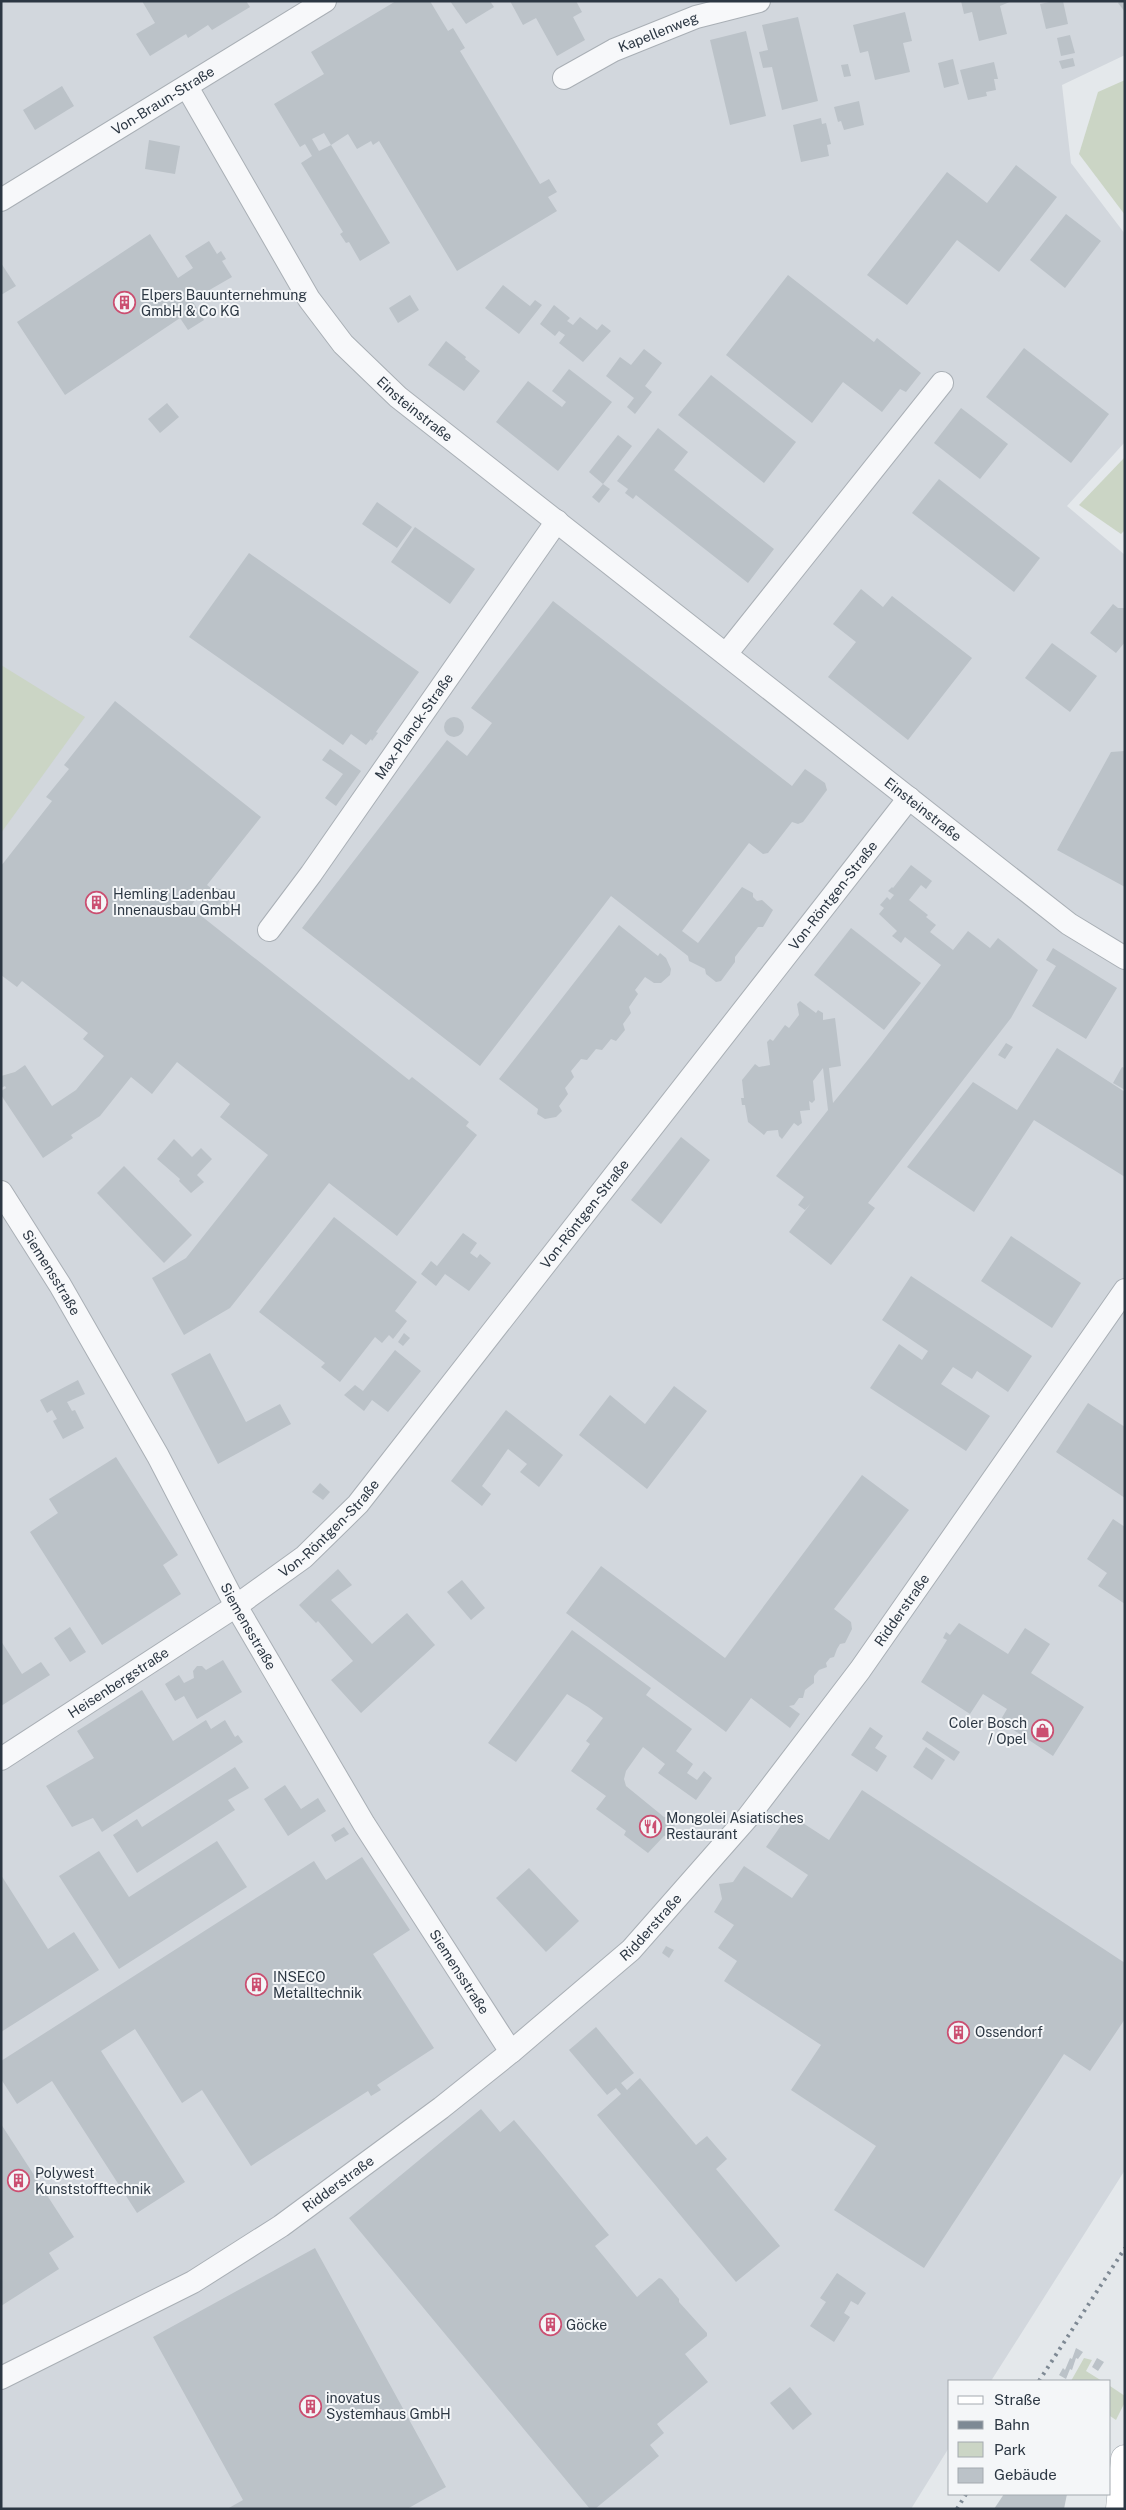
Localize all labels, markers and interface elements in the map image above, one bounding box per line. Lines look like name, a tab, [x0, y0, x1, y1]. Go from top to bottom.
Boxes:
street label: Kapellenweg	[616, 9, 701, 55]
street label: Von-Braun-Straße	[109, 63, 217, 138]
place label: Elpers Bauunternehmung GmbH & Co KG	[141, 287, 307, 319]
building icon: Elpers Bauunternehmung GmbH & Co KG	[113, 291, 137, 315]
street label: Einsteinstraße	[374, 373, 456, 445]
street label: Max-Planck-Straße	[372, 670, 456, 782]
street label: Einsteinstraße	[881, 774, 965, 845]
street label: Von-Röntgen-Straße	[786, 838, 881, 953]
place label: Hemling Ladenbau Innenausbau GmbH	[113, 886, 241, 918]
building icon: Hemling Ladenbau Innenausbau GmbH	[85, 890, 109, 914]
street label: Von-Röntgen-Straße	[537, 1156, 632, 1272]
street label: Siemensstraße	[19, 1227, 84, 1318]
street label: Von-Röntgen-Straße	[276, 1476, 382, 1581]
street label: Ridderstraße	[871, 1571, 933, 1649]
street label: Siemensstraße	[217, 1580, 280, 1673]
street label: Heisenbergstraße	[65, 1644, 172, 1721]
place label: Coler Bosch / Opel	[949, 1715, 1027, 1747]
shop icon: Coler Bosch / Opel	[1031, 1719, 1055, 1743]
place label: Mongolei Asiatisches Restaurant	[666, 1810, 804, 1842]
restaurant icon: Mongolei Asiatisches Restaurant	[638, 1814, 662, 1838]
street label: Ridderstraße	[617, 1890, 685, 1964]
street label: Siemensstraße	[426, 1927, 492, 2017]
place label: INSECO Metalltechnik	[273, 1969, 362, 2001]
building icon: INSECO Metalltechnik	[245, 1973, 269, 1997]
building icon: Ossendorf	[947, 2020, 971, 2044]
place label: Ossendorf	[975, 2024, 1043, 2040]
street label: Ridderstraße	[299, 2152, 377, 2215]
place label: Polywest Kunststofftechnik	[35, 2165, 151, 2197]
building icon: Polywest Kunststofftechnik	[7, 2169, 31, 2193]
building icon: Göcke	[538, 2313, 562, 2337]
place label: Göcke	[566, 2317, 607, 2333]
legend	[948, 2380, 1111, 2495]
place label: inovatus Systemhaus GmbH	[326, 2390, 451, 2422]
text: Straße	[994, 2391, 1041, 2408]
building icon: inovatus Systemhaus GmbH	[298, 2394, 322, 2418]
text: Bahn	[994, 2416, 1030, 2433]
text: Park	[994, 2441, 1026, 2458]
text: Gebäude	[994, 2466, 1057, 2483]

